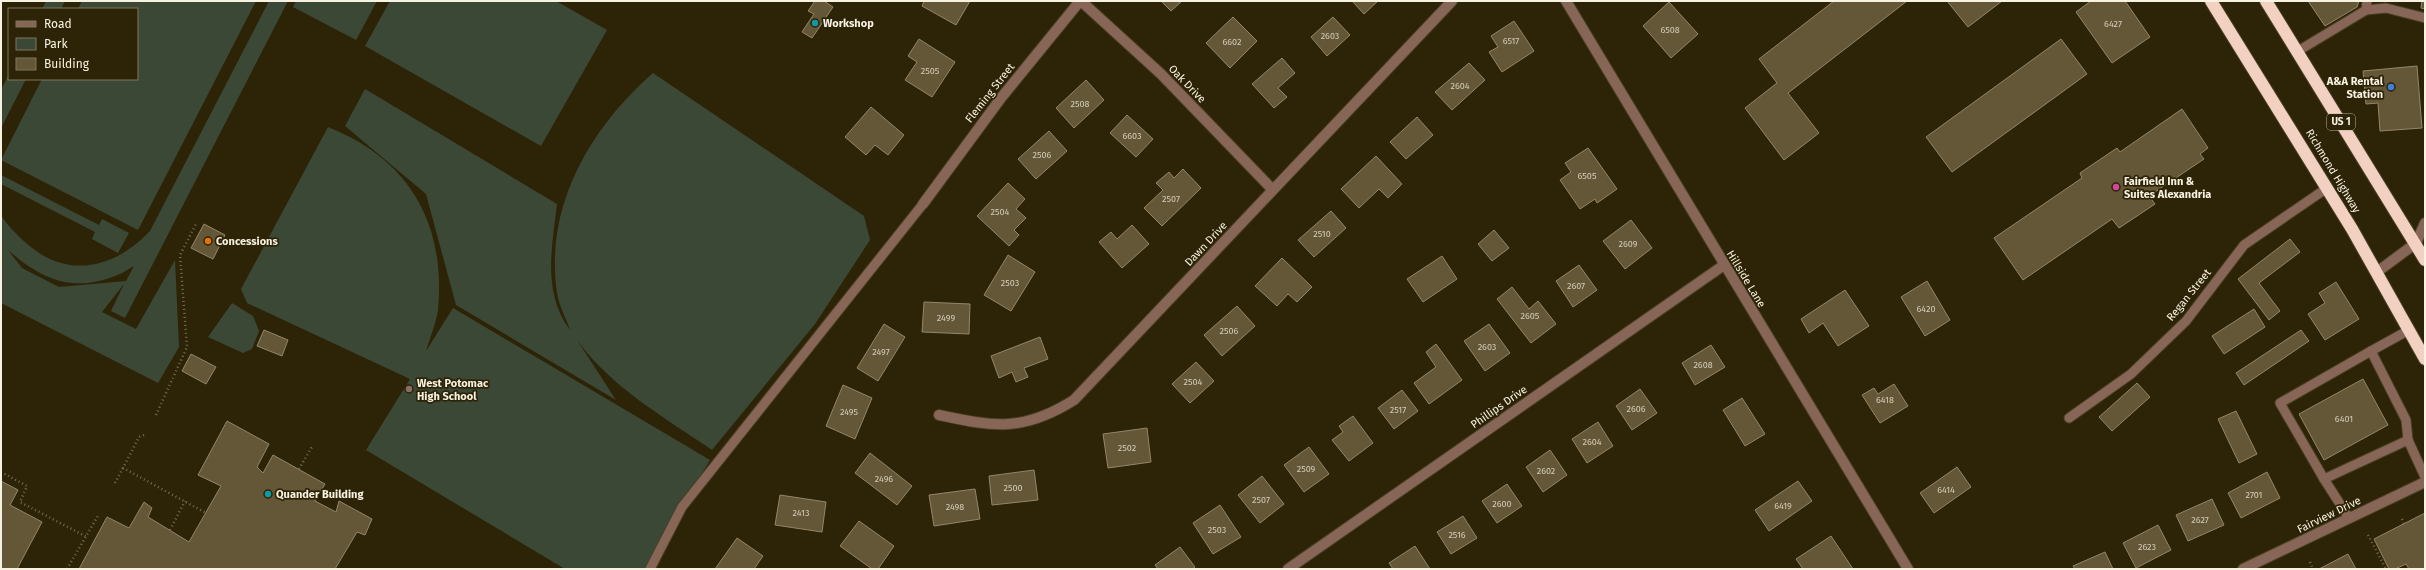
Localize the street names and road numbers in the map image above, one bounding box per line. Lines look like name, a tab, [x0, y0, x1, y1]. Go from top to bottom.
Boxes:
street label: Fleming Street	[963, 61, 1017, 125]
street label: Oak Drive	[1166, 62, 1208, 106]
road number: US 1	[2327, 114, 2355, 130]
street label: Richmond Highway	[2303, 127, 2363, 216]
street label: Dawn Drive	[1182, 219, 1230, 269]
street label: Hillside Lane	[1724, 248, 1768, 310]
street label: Regan Street	[2164, 266, 2214, 324]
street label: Phillips Drive	[1468, 383, 1530, 431]
street label: Fairview Drive	[2295, 494, 2363, 536]

